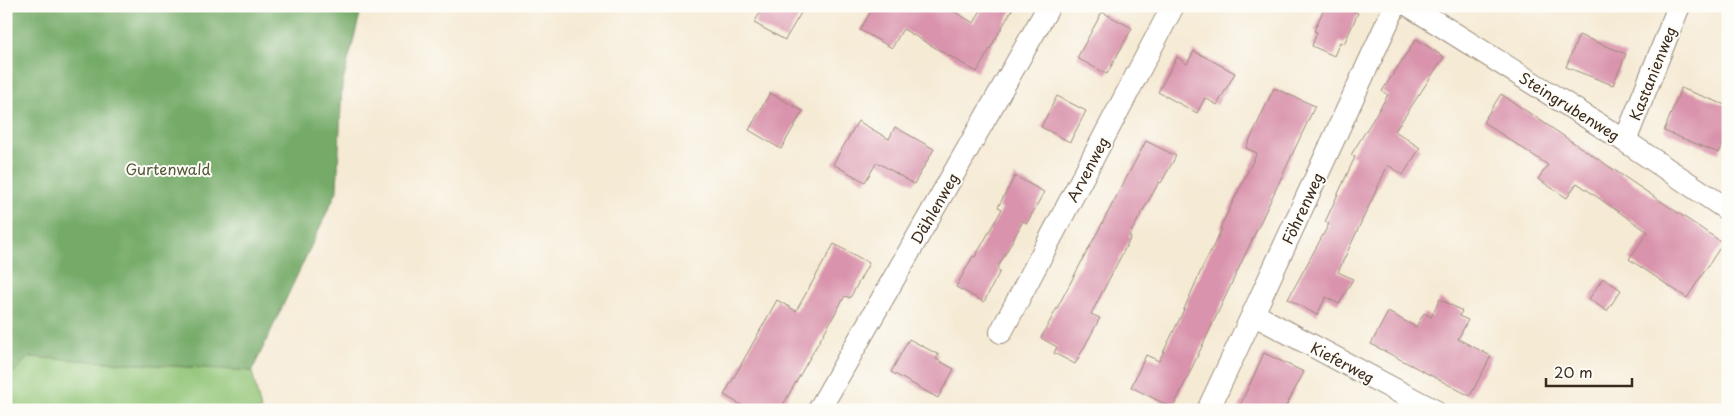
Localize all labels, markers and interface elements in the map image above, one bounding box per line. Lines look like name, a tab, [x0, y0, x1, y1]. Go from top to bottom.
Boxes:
street label: Kastanienweg	[1623, 22, 1681, 124]
street label: Steingrubenweg	[1515, 66, 1625, 146]
street label: Arvenweg	[1060, 132, 1114, 206]
park label: Gurtenwald	[125, 157, 211, 180]
street label: Dählenweg	[904, 168, 964, 248]
street label: Föhrenweg	[1275, 168, 1329, 248]
street label: Kieferweg	[1307, 336, 1379, 388]
scale bar	[1546, 356, 1633, 388]
text: 20 m	[1554, 360, 1593, 383]

